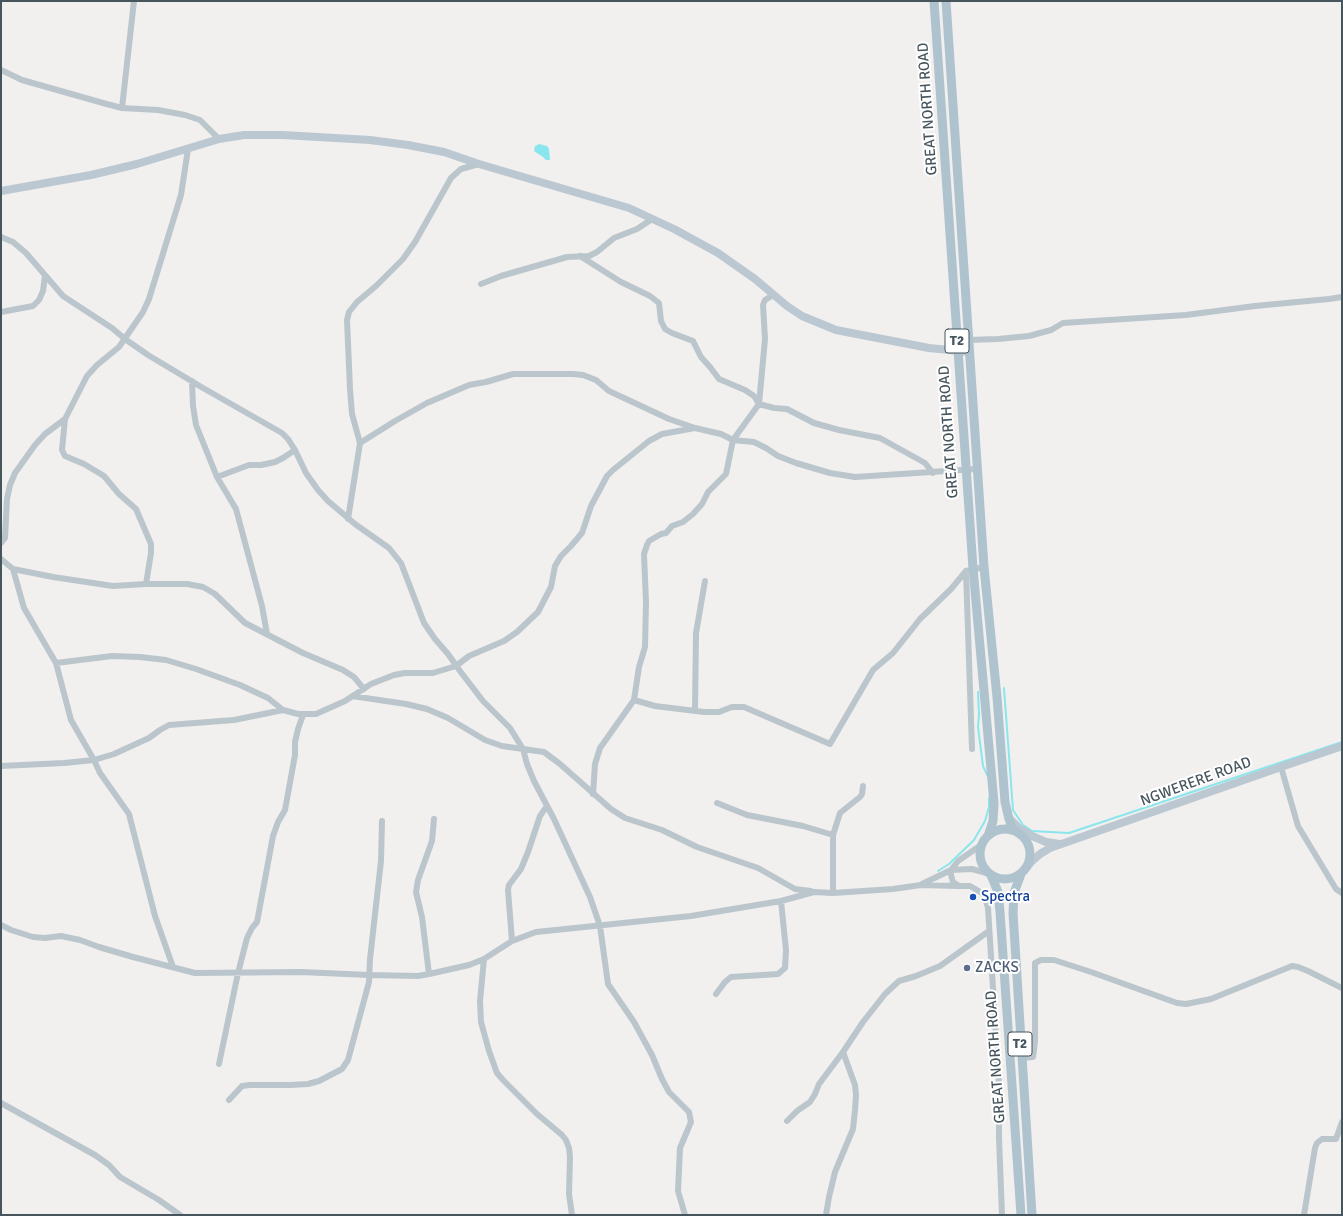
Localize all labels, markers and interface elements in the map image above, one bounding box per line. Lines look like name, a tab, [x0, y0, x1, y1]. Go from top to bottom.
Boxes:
street label: GREAT NORTH ROAD	[914, 42, 942, 176]
road number: T2	[945, 329, 969, 353]
street label: GREAT NORTH ROAD	[935, 365, 963, 499]
street label: NGWERERE ROAD	[1138, 754, 1254, 810]
place label: Spectra	[981, 888, 1030, 906]
marker: Spectra	[968, 892, 978, 902]
place label: ZACKS	[975, 959, 1019, 977]
marker: ZACKS	[962, 963, 972, 973]
street label: GREAT NORTH ROAD	[982, 990, 1010, 1124]
road number: T2	[1008, 1032, 1032, 1056]

